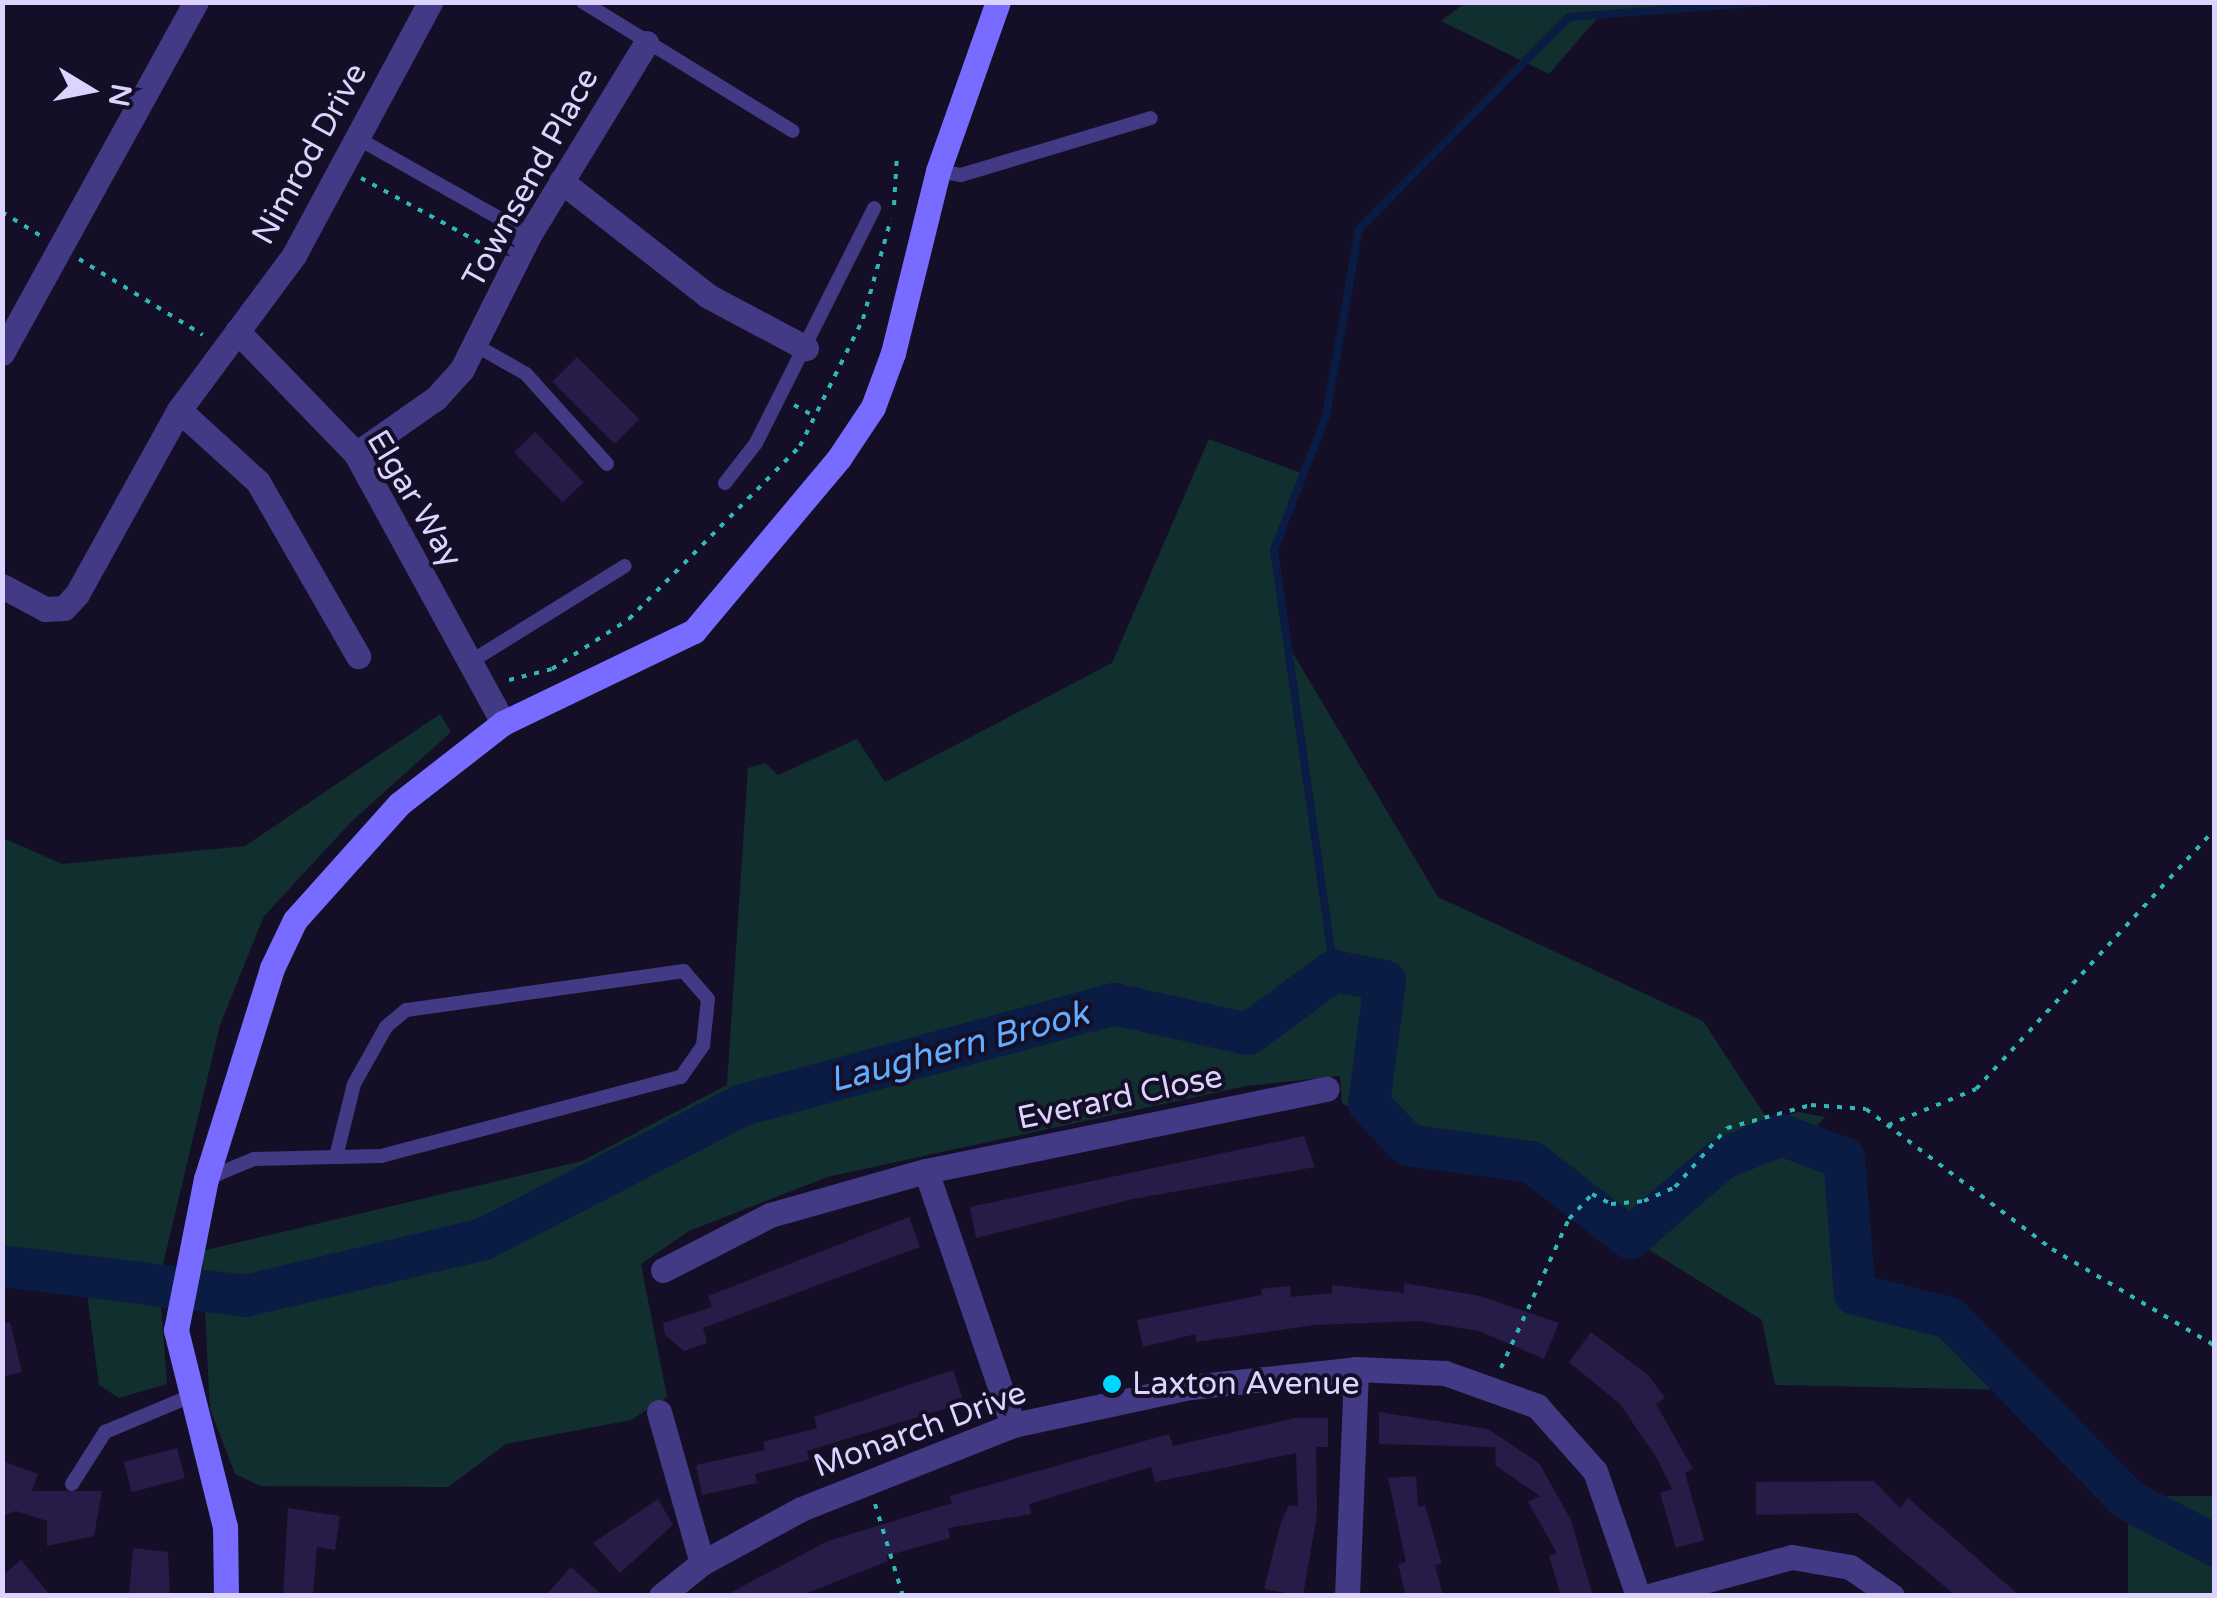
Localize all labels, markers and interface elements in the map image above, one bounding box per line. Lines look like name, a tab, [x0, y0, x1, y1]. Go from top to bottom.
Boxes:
north arrow	[40, 40, 140, 140]
street label: Nimrod Drive	[244, 57, 376, 251]
street label: Townsend Place	[455, 61, 607, 295]
text: N	[101, 81, 138, 109]
street label: Elgar Way	[358, 424, 470, 574]
water label: Laughern Brook	[825, 992, 1093, 1102]
street label: Everard Close	[1014, 1058, 1226, 1138]
place label: Laxton Avenue	[1132, 1365, 1360, 1403]
marker: Laxton Avenue	[1101, 1373, 1123, 1395]
street label: Monarch Drive	[809, 1374, 1031, 1486]

